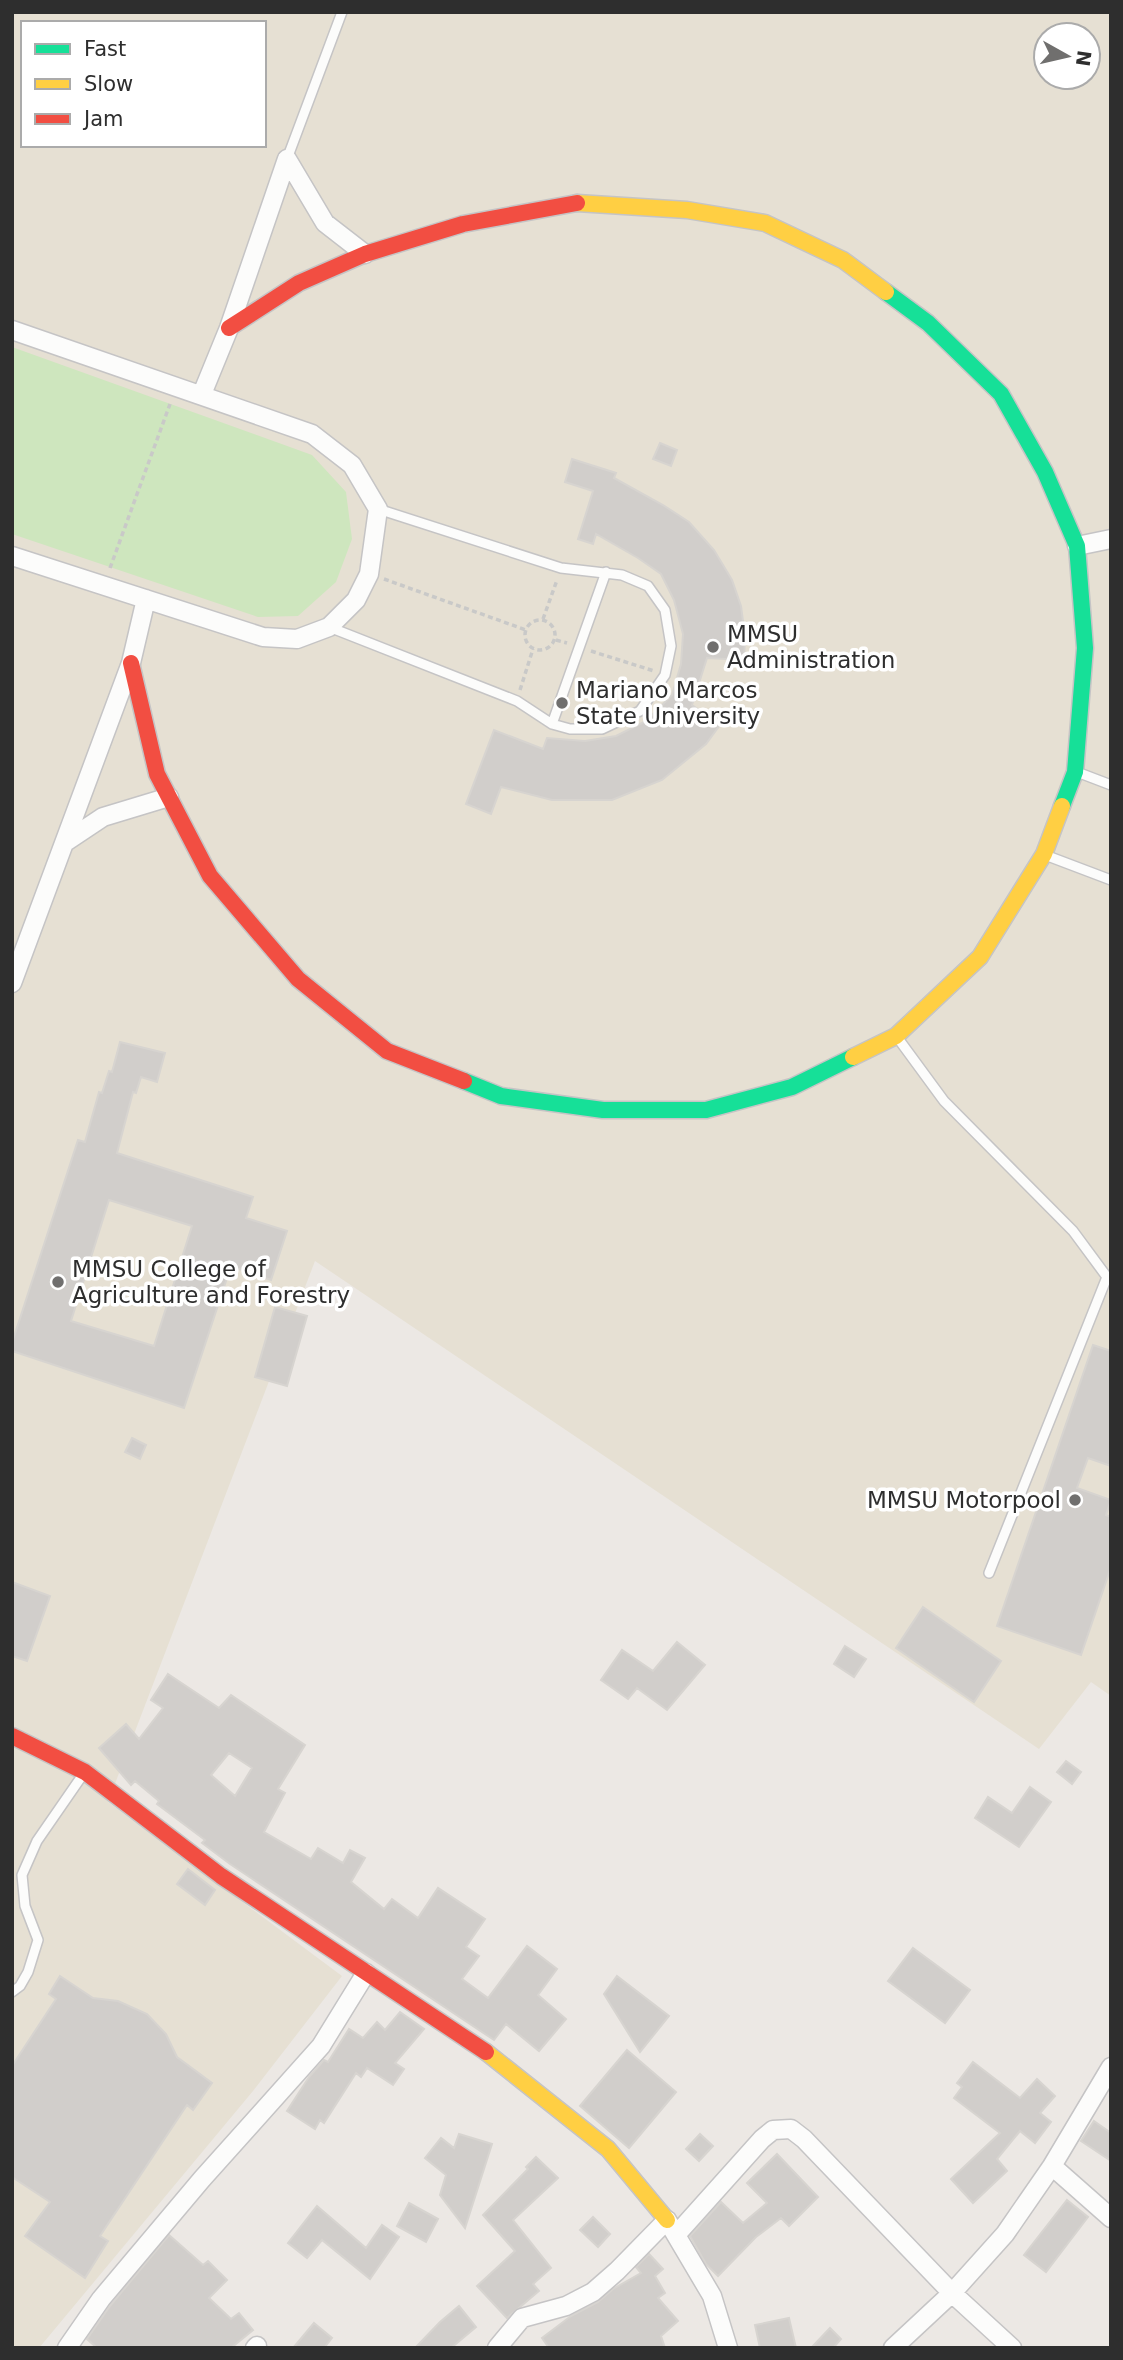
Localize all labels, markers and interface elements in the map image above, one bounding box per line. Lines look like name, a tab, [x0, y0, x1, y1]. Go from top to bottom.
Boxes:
legend	[21, 21, 266, 147]
north arrow	[1032, 21, 1102, 91]
text: Fast	[84, 37, 126, 61]
text: N	[1072, 49, 1096, 68]
text: Slow	[84, 72, 133, 96]
text: Jam	[82, 107, 124, 131]
place label: MMSU Administration	[727, 621, 895, 673]
marker: MMSU Administration	[705, 639, 721, 655]
place label: Mariano Marcos State University	[576, 677, 760, 729]
marker: Mariano Marcos State University	[554, 695, 570, 711]
place label: MMSU College of Agriculture and Forestry	[72, 1256, 350, 1308]
marker: MMSU College of Agriculture and Forestry	[50, 1274, 66, 1290]
place label: MMSU Motorpool	[867, 1487, 1061, 1513]
marker: MMSU Motorpool	[1067, 1492, 1083, 1508]

